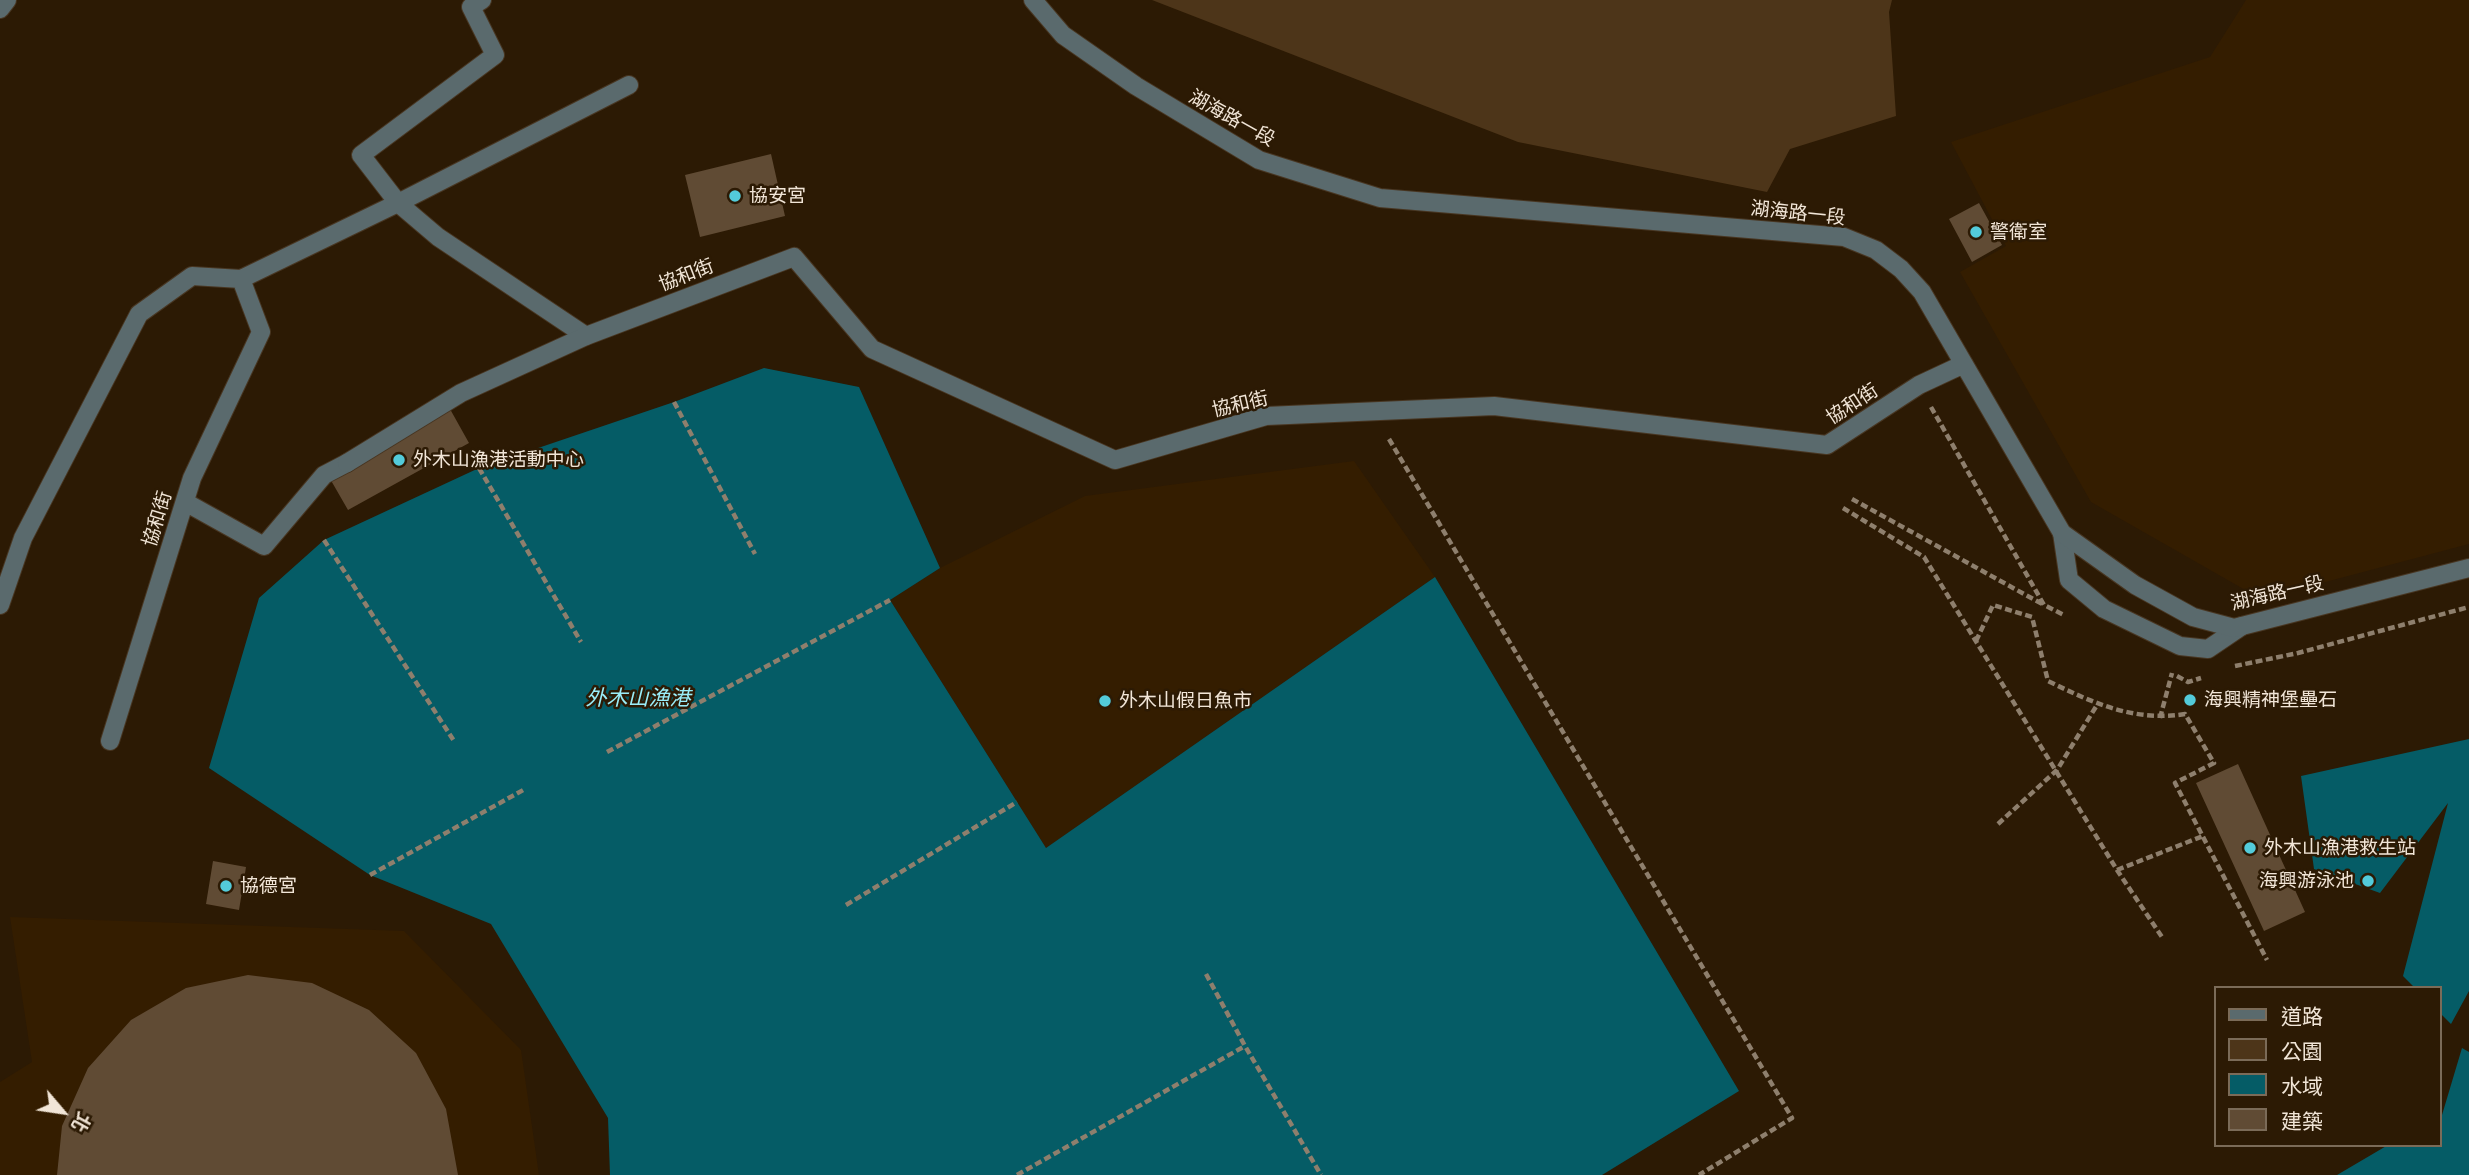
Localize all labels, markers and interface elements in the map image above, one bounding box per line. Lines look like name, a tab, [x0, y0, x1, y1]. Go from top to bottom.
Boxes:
street label: 湖海路一段	[1185, 85, 1279, 151]
place label: 協安宮	[749, 185, 806, 207]
marker: 協安宮	[727, 188, 743, 204]
street label: 湖海路一段	[1750, 197, 1846, 229]
place label: 警衛室	[1990, 221, 2047, 243]
marker: 警衛室	[1968, 224, 1984, 240]
street label: 協和街	[655, 254, 717, 296]
street label: 協和街	[1822, 379, 1882, 429]
street label: 協和街	[1210, 386, 1270, 422]
place label: 外木山漁港活動中心	[413, 449, 584, 471]
marker: 外木山漁港活動中心	[391, 452, 407, 468]
street label: 協和街	[138, 488, 176, 550]
street label: 湖海路一段	[2228, 571, 2326, 615]
water label: 外木山漁港	[586, 685, 690, 711]
place label: 海興精神堡壘石	[2204, 689, 2337, 711]
place label: 外木山假日魚市	[1119, 690, 1252, 712]
marker: 海興精神堡壘石	[2182, 692, 2198, 708]
marker: 外木山假日魚市	[1097, 693, 1113, 709]
place label: 外木山漁港救生站	[2264, 837, 2416, 859]
marker: 外木山漁港救生站	[2242, 840, 2258, 856]
place label: 海興游泳池	[2259, 870, 2354, 892]
marker: 海興游泳池	[2360, 873, 2376, 889]
place label: 協德宮	[240, 875, 297, 897]
marker: 協德宮	[218, 878, 234, 894]
legend	[2214, 986, 2441, 1147]
text: 道路	[2281, 1004, 2323, 1028]
text: 公園	[2281, 1039, 2323, 1063]
text: 水域	[2281, 1074, 2323, 1098]
north arrow	[28, 1077, 98, 1147]
text: 北	[67, 1109, 96, 1136]
text: 建築	[2281, 1109, 2323, 1133]

